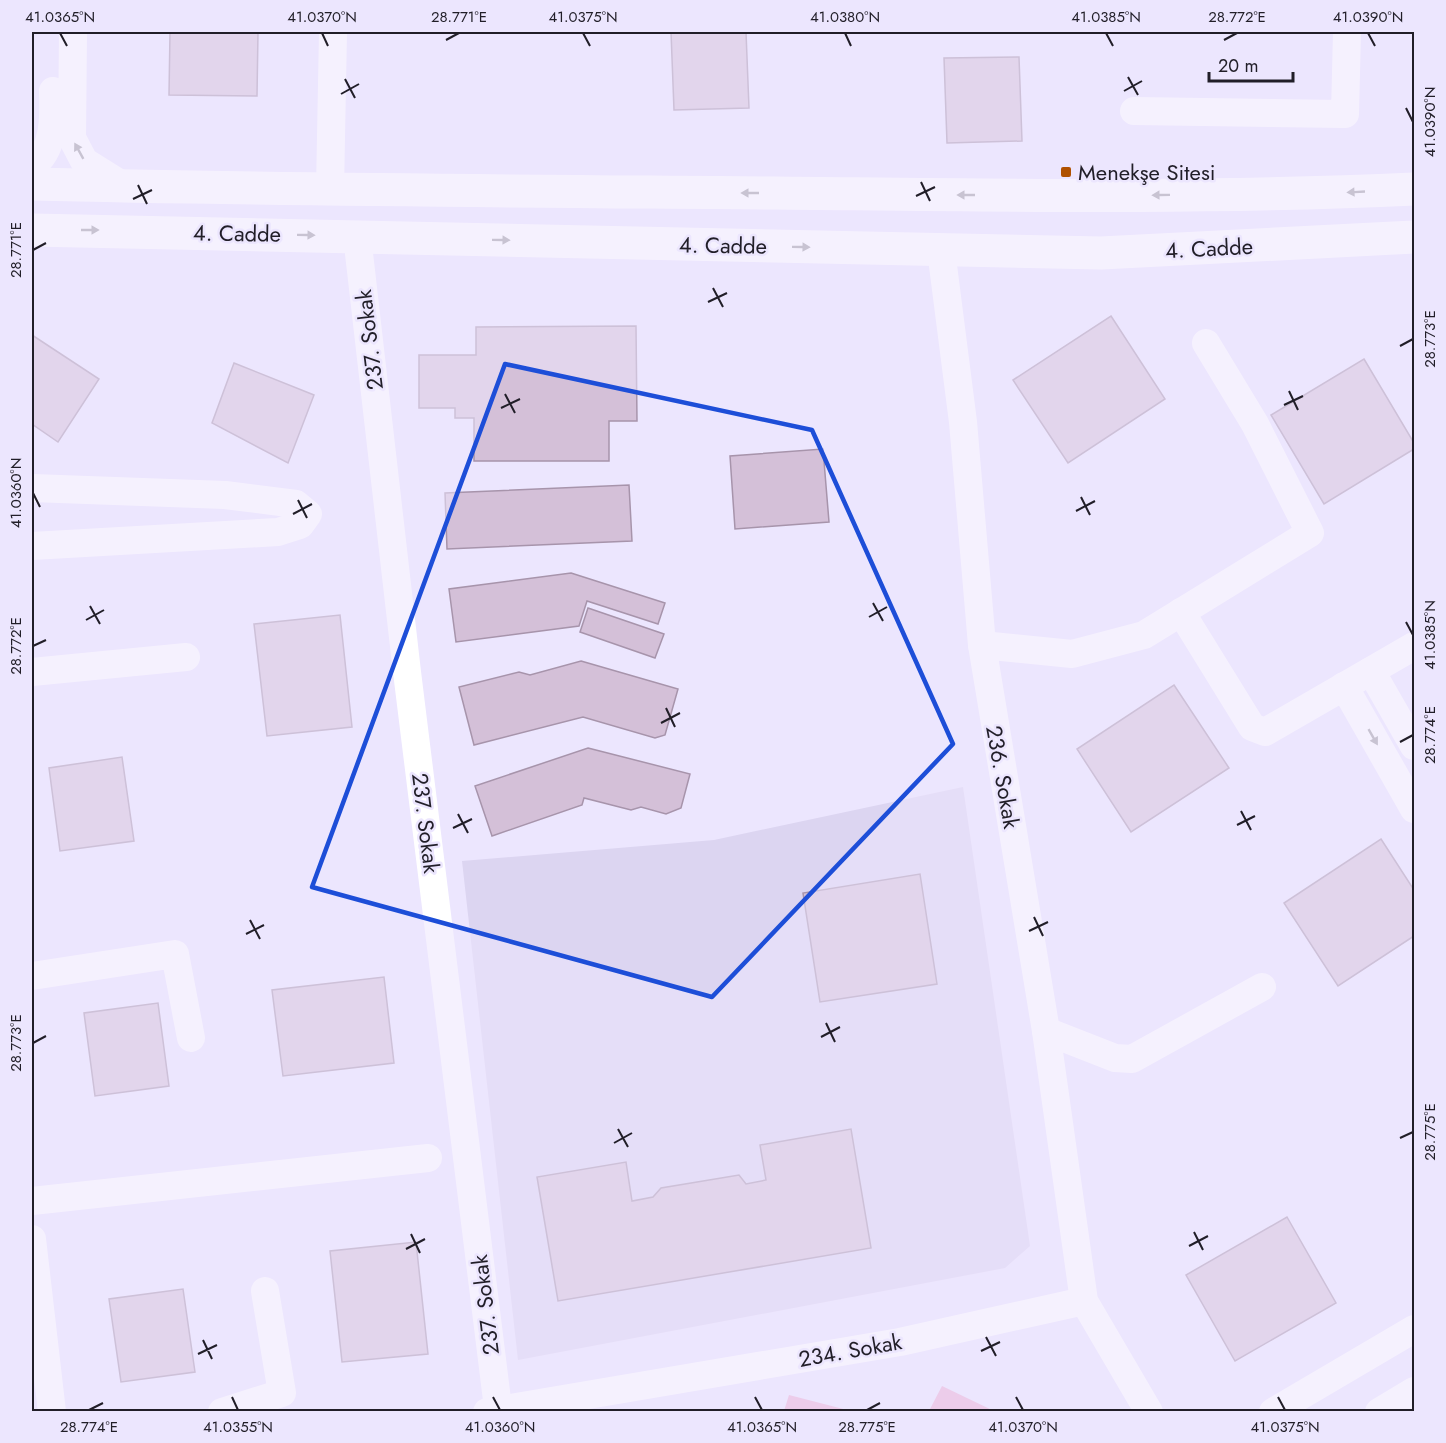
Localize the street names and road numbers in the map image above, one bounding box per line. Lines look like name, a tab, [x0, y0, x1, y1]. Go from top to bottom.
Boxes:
street label: 4. Cadde	[193, 216, 281, 250]
street label: 4. Cadde	[679, 228, 767, 262]
street label: 4. Cadde	[1164, 230, 1254, 266]
street label: 237. Sokak	[347, 288, 391, 392]
street label: 236. Sokak	[978, 723, 1028, 832]
street label: 237. Sokak	[404, 771, 448, 875]
street label: 237. Sokak	[463, 1253, 507, 1357]
street label: 234. Sokak	[796, 1325, 905, 1375]

